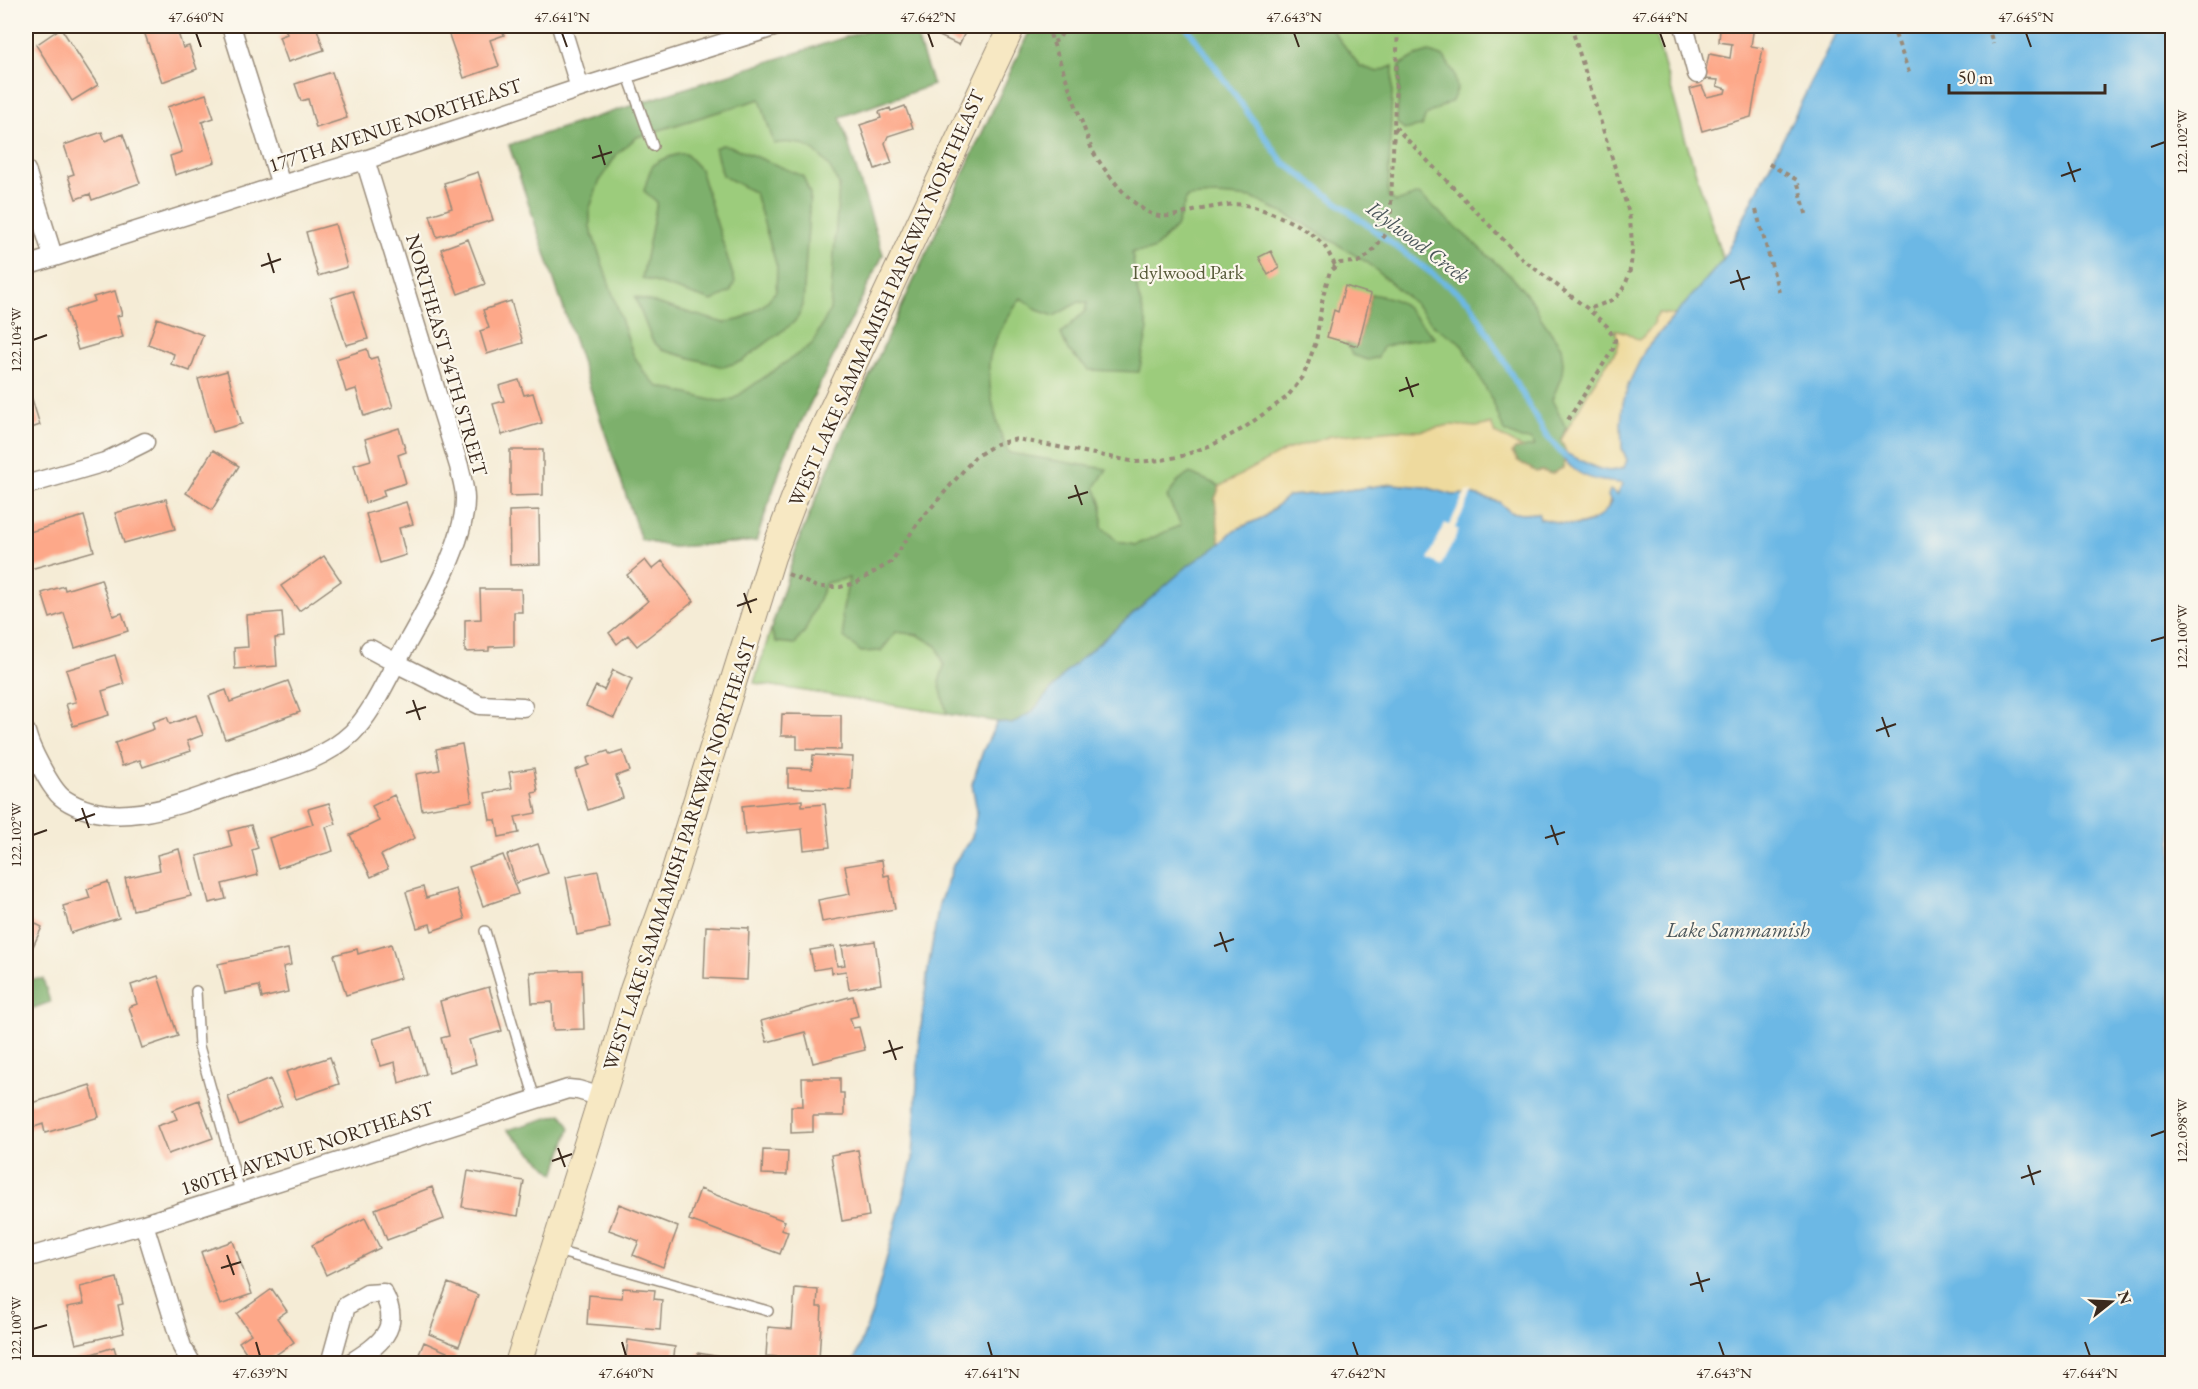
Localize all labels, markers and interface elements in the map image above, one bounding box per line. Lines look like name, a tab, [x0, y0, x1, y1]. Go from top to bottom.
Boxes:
text: 47.640°N	[168, 7, 224, 26]
text: 47.641°N	[534, 7, 590, 26]
text: 47.642°N	[900, 7, 956, 26]
text: 47.643°N	[1266, 7, 1322, 26]
text: 47.644°N	[1632, 7, 1688, 26]
text: 47.645°N	[1998, 7, 2054, 26]
scale bar	[1949, 57, 2105, 95]
text: 50 m	[1958, 66, 1993, 89]
street label: 177TH AVENUE NORTHEAST	[265, 72, 526, 178]
street label: WEST LAKE SAMMAMISH PARKWAY NORTHEAST	[782, 85, 990, 510]
text: 122.102°W	[2172, 109, 2191, 174]
water label: Idylwood Creek	[1361, 194, 1475, 289]
street label: NORTHEAST 34TH STREET	[400, 231, 494, 480]
park label: Idylwood Park	[1132, 259, 1244, 285]
text: 122.104°W	[6, 307, 25, 372]
text: 122.100°W	[2172, 604, 2191, 669]
street label: WEST LAKE SAMMAMISH PARKWAY NORTHEAST	[597, 634, 762, 1074]
text: 122.102°W	[6, 802, 25, 867]
water label: Lake Sammamish	[1665, 916, 1810, 943]
street label: 180TH AVENUE NORTHEAST	[177, 1095, 438, 1201]
text: 122.098°W	[2172, 1098, 2191, 1163]
north arrow	[2081, 1272, 2141, 1332]
text: N	[2113, 1288, 2137, 1307]
text: 122.100°W	[6, 1296, 25, 1361]
text: 47.639°N	[232, 1363, 288, 1382]
text: 47.640°N	[598, 1363, 654, 1382]
text: 47.641°N	[964, 1363, 1020, 1382]
text: 47.642°N	[1330, 1363, 1386, 1382]
text: 47.643°N	[1696, 1363, 1752, 1382]
text: 47.644°N	[2062, 1363, 2118, 1382]

